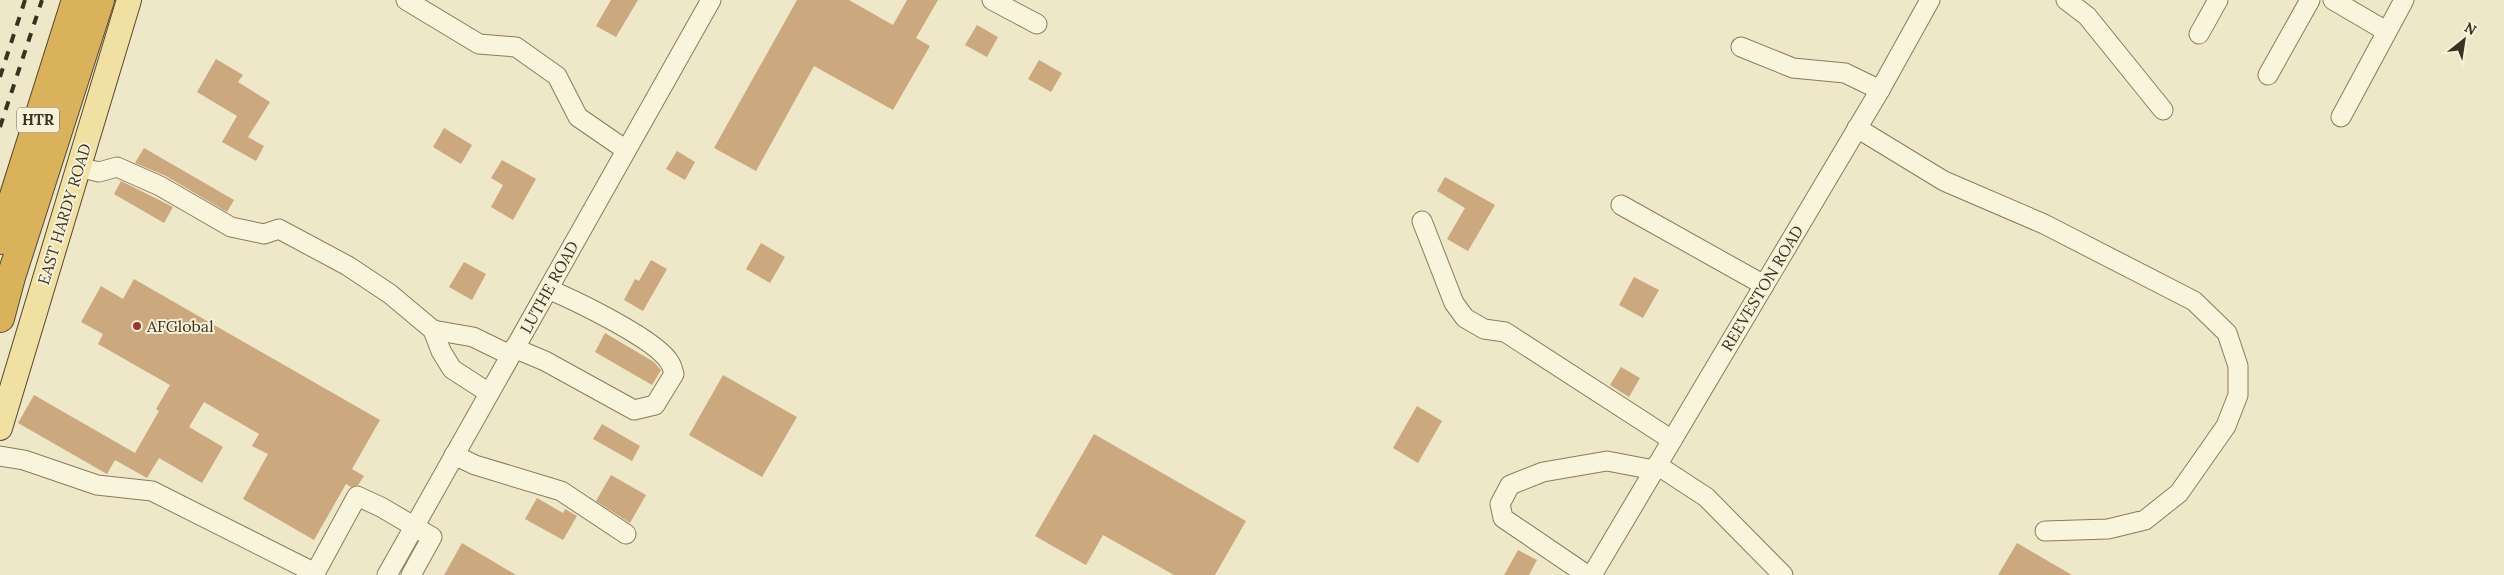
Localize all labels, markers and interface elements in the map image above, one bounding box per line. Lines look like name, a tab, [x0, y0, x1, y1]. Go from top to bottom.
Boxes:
north arrow	[2439, 15, 2489, 65]
text: N	[2461, 18, 2480, 39]
road number: HTR	[17, 108, 59, 132]
street label: EAST HARDY ROAD	[33, 141, 95, 287]
street label: REEVESTON ROAD	[1717, 221, 1807, 354]
street label: LUTHE ROAD	[515, 237, 583, 337]
place label: AFGlobal	[146, 316, 213, 336]
marker: AFGlobal	[131, 320, 143, 332]

